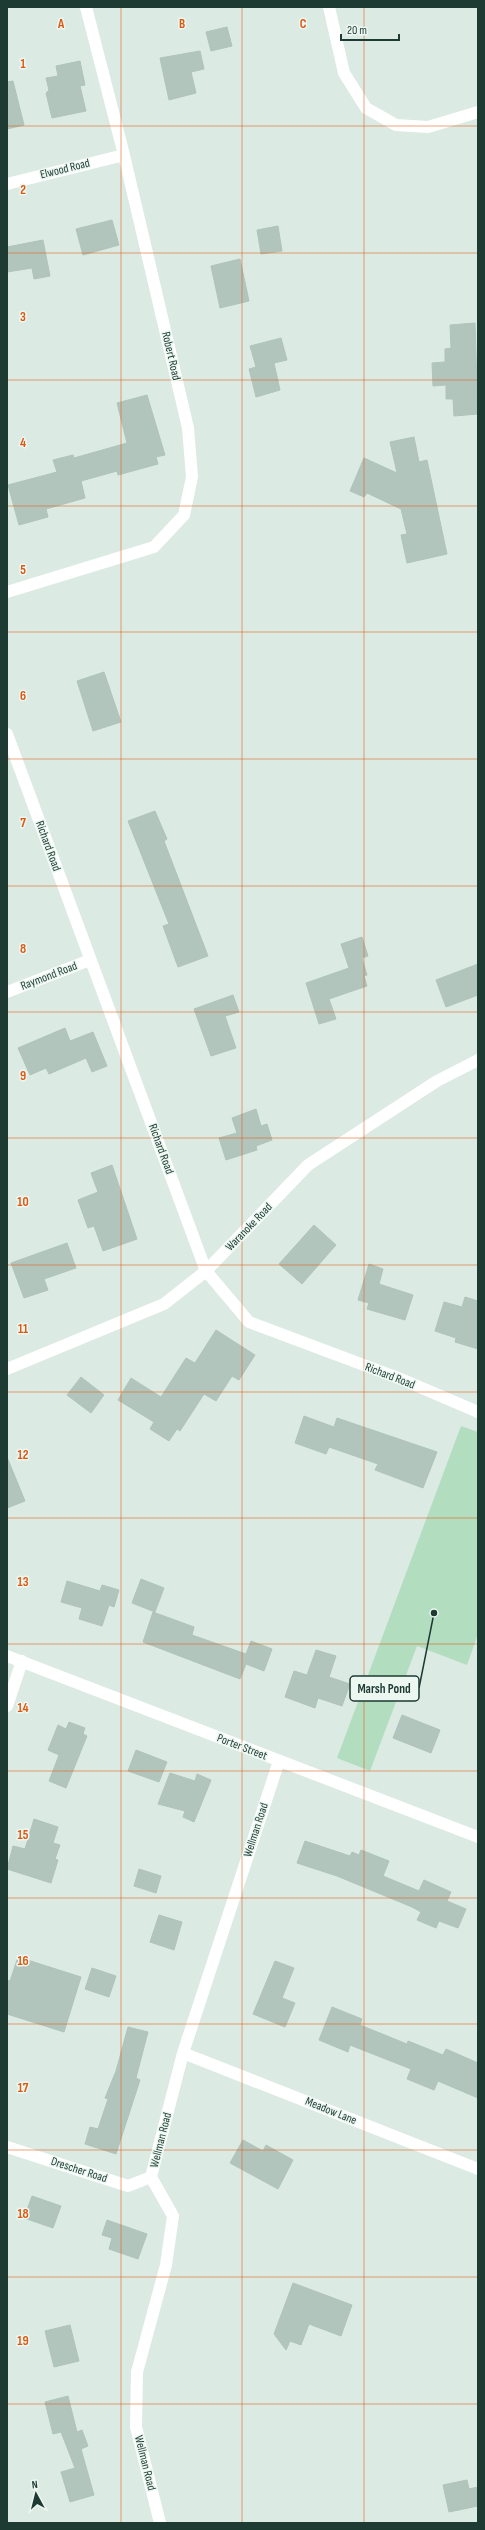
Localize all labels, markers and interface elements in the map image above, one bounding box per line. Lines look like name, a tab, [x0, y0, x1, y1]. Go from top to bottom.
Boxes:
text: A	[57, 16, 65, 32]
text: B	[179, 16, 185, 32]
text: C	[300, 16, 307, 32]
scale bar	[341, 16, 399, 42]
text: 20 m	[347, 23, 367, 38]
text: 1	[20, 56, 26, 72]
street label: Elwood Road	[39, 156, 91, 182]
text: 2	[20, 182, 26, 198]
text: 3	[20, 309, 26, 325]
street label: Robert Road	[158, 330, 184, 382]
text: 4	[20, 435, 26, 451]
text: 5	[20, 562, 26, 578]
text: 6	[20, 688, 26, 704]
text: 7	[20, 815, 26, 831]
street label: Richard Road	[32, 819, 64, 873]
text: 8	[20, 941, 26, 957]
street label: Raymond Road	[19, 958, 79, 994]
text: 9	[20, 1068, 26, 1084]
street label: Richard Road	[145, 1122, 177, 1176]
text: 10	[17, 1194, 29, 1210]
street label: Waranoke Road	[222, 1200, 276, 1254]
text: 11	[18, 1321, 28, 1337]
street label: Richard Road	[363, 1360, 417, 1392]
text: 12	[18, 1447, 29, 1463]
text: 13	[18, 1574, 29, 1590]
callout: Marsh Pond	[350, 1676, 419, 1701]
text: Marsh Pond	[357, 1681, 411, 1697]
text: 14	[17, 1700, 29, 1716]
street label: Porter Street	[215, 1731, 270, 1764]
street label: Wellman Road	[240, 1801, 272, 1859]
text: 15	[18, 1827, 29, 1843]
text: 16	[17, 1953, 29, 1969]
text: 17	[18, 2080, 29, 2096]
street label: Meadow Lane	[303, 2094, 359, 2128]
street label: Wellman Road	[147, 2111, 175, 2169]
street label: Drescher Road	[49, 2154, 109, 2186]
text: 18	[17, 2206, 29, 2222]
text: 19	[17, 2333, 29, 2349]
street label: Wellman Road	[131, 2434, 159, 2492]
north arrow	[16, 2474, 56, 2514]
text: N	[31, 2478, 39, 2491]

